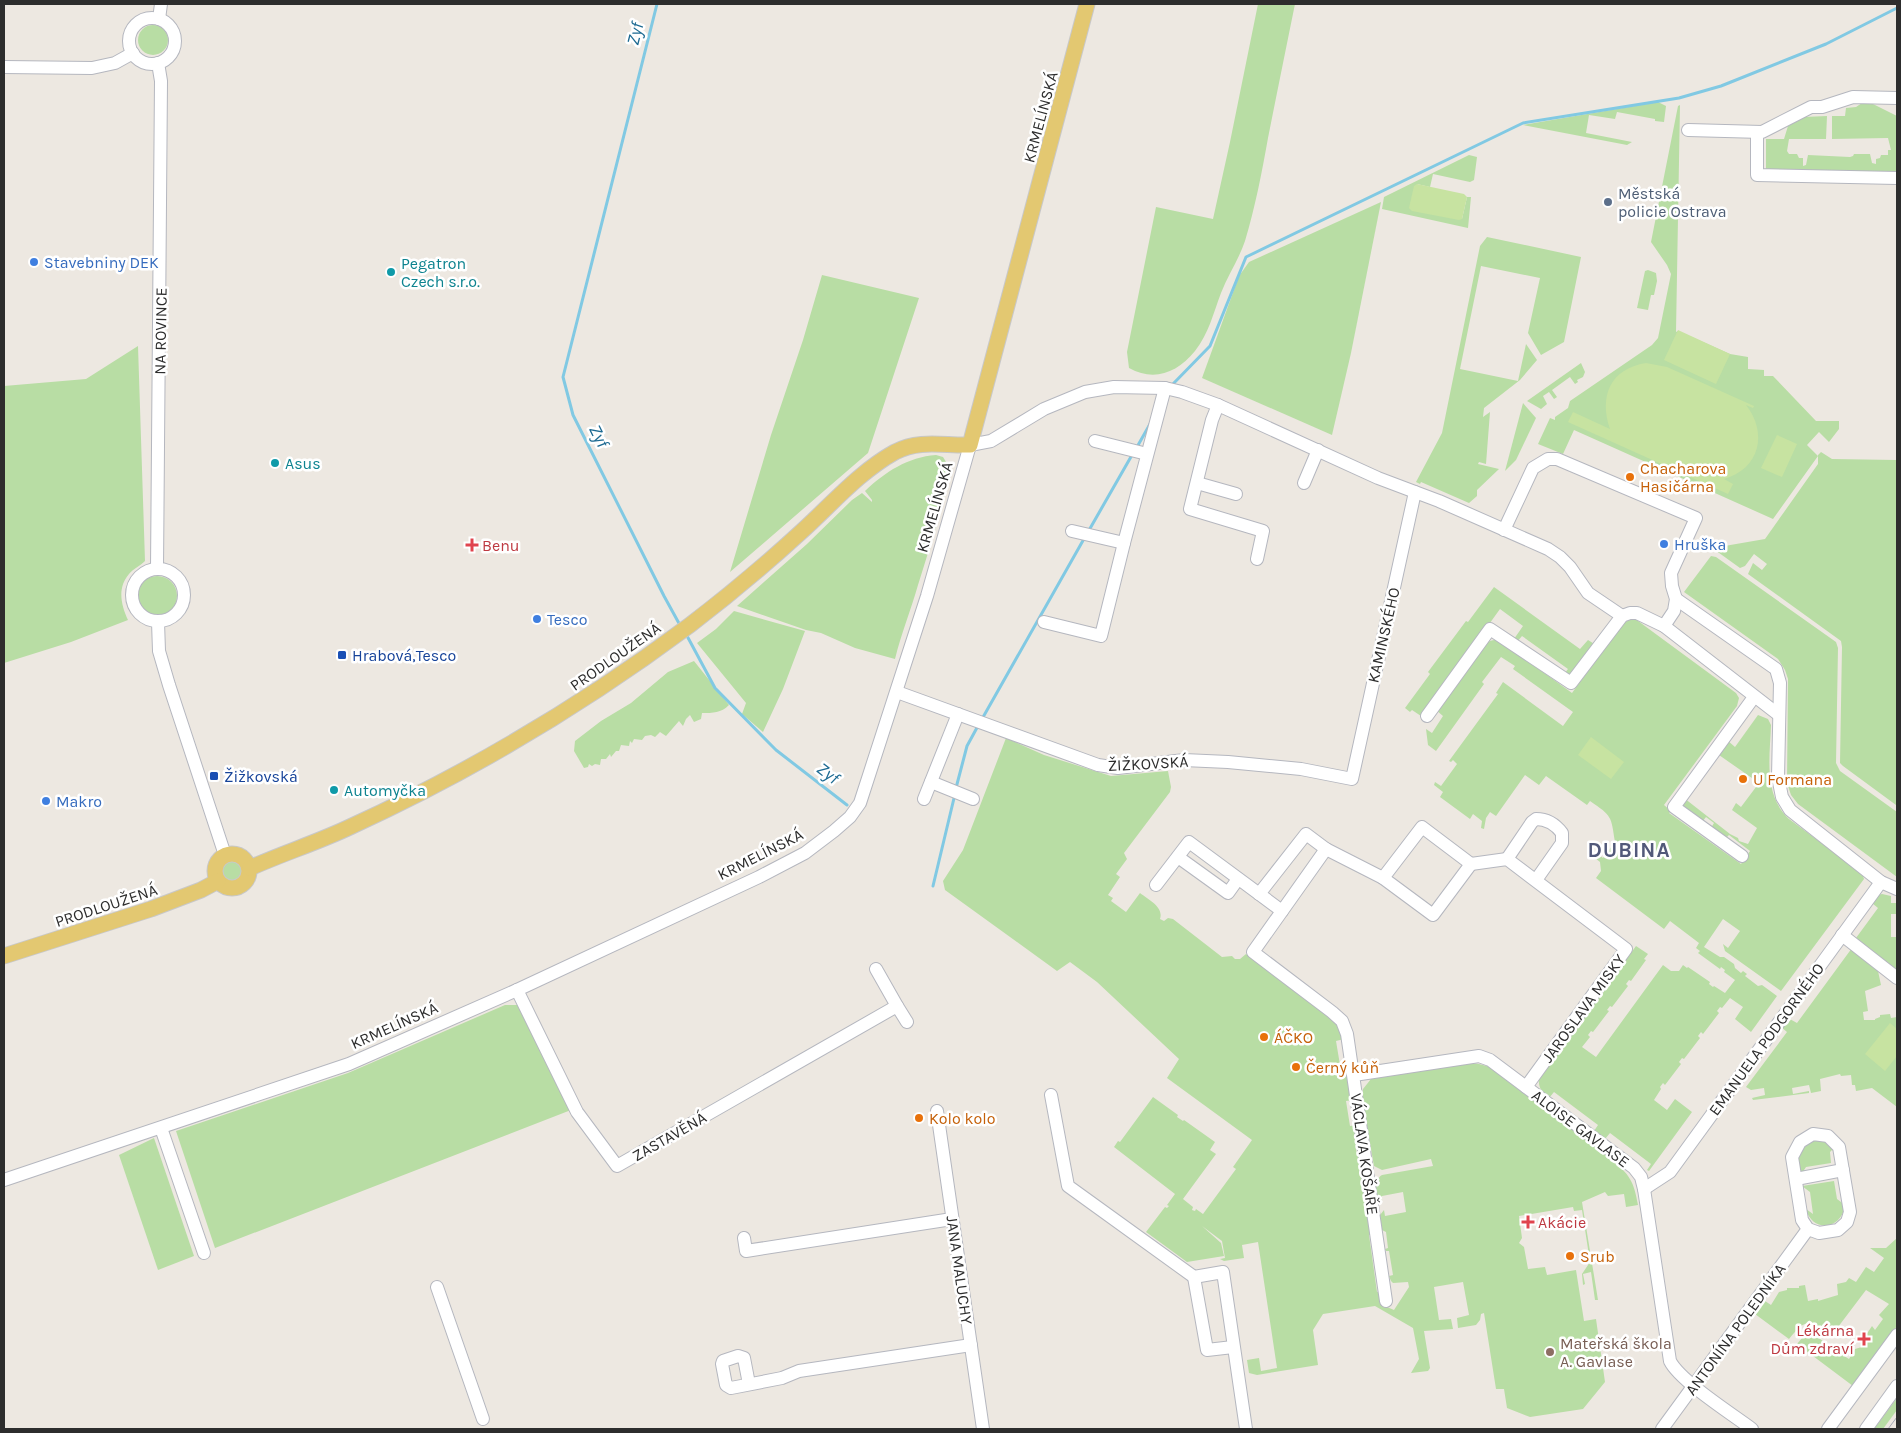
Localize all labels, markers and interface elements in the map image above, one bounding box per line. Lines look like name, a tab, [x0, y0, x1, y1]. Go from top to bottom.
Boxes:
water label: Zyf	[622, 19, 649, 48]
street label: KRMELÍNSKÁ	[1019, 69, 1062, 165]
place label: Městská policie Ostrava	[1618, 184, 1727, 221]
marker: Městská policie Ostrava	[1602, 196, 1614, 208]
place label: Stavebniny DEK	[44, 253, 159, 272]
place label: Pegatron Czech s.r.o.	[401, 254, 480, 291]
marker: Stavebniny DEK	[28, 256, 40, 268]
marker: Pegatron Czech s.r.o.	[385, 266, 397, 278]
street label: NA ROVINCE	[150, 287, 171, 375]
water label: Zyf	[584, 421, 615, 453]
place label: Asus	[285, 454, 321, 473]
marker: Asus	[269, 457, 281, 469]
place label: Chacharova Hasičárna	[1640, 459, 1726, 496]
street label: KRMELÍNSKÁ	[912, 460, 957, 555]
marker: Chacharova Hasičárna	[1624, 471, 1636, 483]
place label: Hruška	[1674, 535, 1726, 554]
place label: Benu	[482, 536, 520, 555]
marker: Hruška	[1658, 538, 1670, 550]
marker: Benu	[466, 539, 478, 551]
street label: KAMINSKÉHO	[1363, 586, 1404, 685]
place label: Tesco	[547, 610, 587, 629]
marker: Tesco	[531, 613, 543, 625]
street label: PRODLOUŽENÁ	[566, 618, 664, 695]
place label: Hrabová,Tesco	[352, 646, 456, 665]
marker: Hrabová,Tesco	[336, 649, 348, 661]
street label: ŽIŽKOVSKÁ	[1107, 752, 1189, 775]
water label: Zyf	[812, 757, 845, 790]
place label: Žižkovská	[224, 767, 298, 786]
marker: Žižkovská	[208, 770, 220, 782]
place label: U Formana	[1753, 770, 1832, 789]
marker: U Formana	[1737, 773, 1749, 785]
place label: Automyčka	[344, 781, 426, 800]
marker: Automyčka	[328, 784, 340, 796]
place label: Makro	[56, 792, 102, 811]
marker: Makro	[40, 795, 52, 807]
street label: KRMELÍNSKÁ	[714, 825, 806, 884]
district label: DUBINA	[1587, 838, 1671, 862]
street label: PRODLOUŽENÁ	[53, 880, 160, 931]
street label: JAROSLAVA MISKY	[1538, 950, 1629, 1066]
street label: EMANUELA PODGORNÉHO	[1705, 959, 1828, 1119]
street label: KRMELÍNSKÁ	[348, 998, 441, 1053]
place label: ÁČKO	[1274, 1028, 1313, 1047]
marker: ÁČKO	[1258, 1031, 1270, 1043]
place label: Černý kůň	[1306, 1058, 1379, 1077]
marker: Černý kůň	[1290, 1061, 1302, 1073]
street label: ALOISE GAVLASE	[1528, 1086, 1633, 1171]
street label: VÁCLAVA KOŠAŘE	[1347, 1092, 1382, 1216]
street label: ZASTAVĚNÁ	[629, 1108, 710, 1165]
place label: Kolo kolo	[929, 1109, 995, 1128]
marker: Kolo kolo	[913, 1112, 925, 1124]
place label: Akácie	[1538, 1213, 1586, 1232]
street label: JANA MALUCHY	[942, 1215, 977, 1326]
marker: Akácie	[1522, 1216, 1534, 1228]
place label: Srub	[1580, 1247, 1615, 1266]
marker: Srub	[1564, 1250, 1576, 1262]
street label: ANTONÍNA POLEDNÍKA	[1681, 1260, 1790, 1399]
place label: Lékárna Dům zdraví	[1771, 1321, 1854, 1358]
marker: Lékárna Dům zdraví	[1858, 1333, 1870, 1345]
place label: Mateřská škola A. Gavlase	[1560, 1334, 1672, 1371]
marker: Mateřská škola A. Gavlase	[1544, 1346, 1556, 1358]

